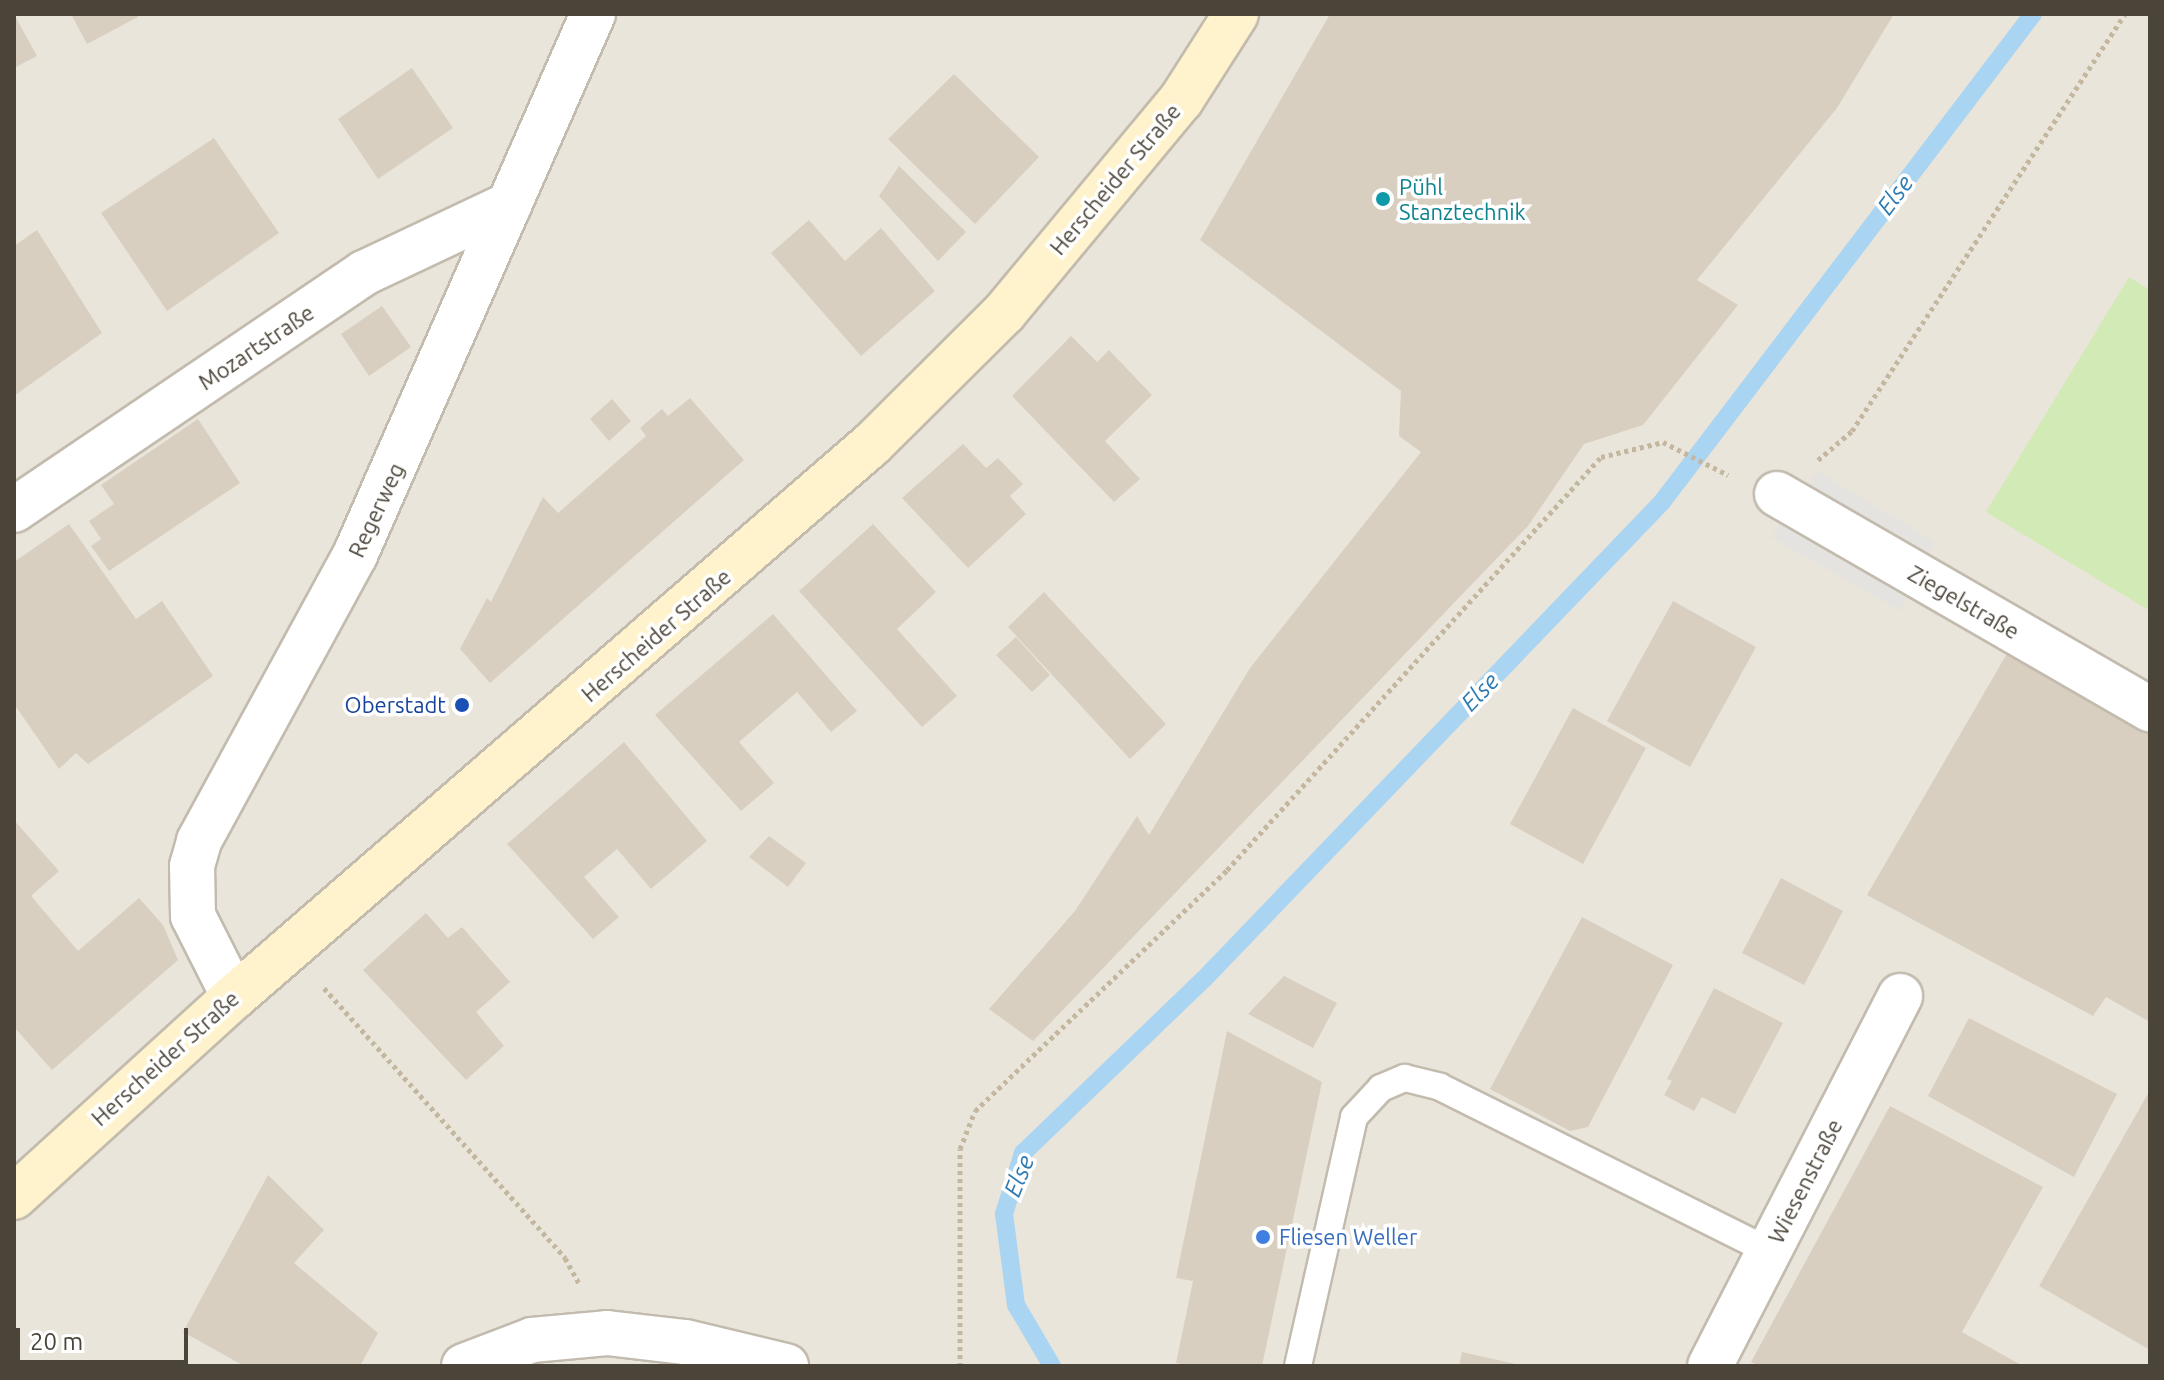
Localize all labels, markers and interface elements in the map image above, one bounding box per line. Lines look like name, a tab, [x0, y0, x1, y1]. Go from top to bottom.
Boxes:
street label: Herscheider Straße	[1044, 98, 1186, 260]
water label: Else	[1871, 170, 1919, 220]
place label: Pühl Stanztechnik	[1399, 173, 1526, 224]
marker: Pühl Stanztechnik	[1374, 190, 1392, 208]
street label: Mozartstraße	[193, 299, 319, 395]
street label: Regerweg	[343, 459, 409, 561]
street label: Ziegelstraße	[1904, 560, 2024, 644]
street label: Herscheider Straße	[576, 563, 736, 707]
water label: Else	[1455, 667, 1505, 717]
place label: Oberstadt	[345, 692, 446, 718]
marker: Oberstadt	[453, 696, 471, 714]
street label: Herscheider Straße	[86, 985, 244, 1131]
street label: Wiesenstraße	[1762, 1115, 1848, 1247]
water label: Else	[998, 1151, 1040, 1201]
place label: Fliesen Weller	[1279, 1224, 1417, 1250]
marker: Fliesen Weller	[1254, 1228, 1272, 1246]
scale bar	[20, 1312, 192, 1362]
text: 20 m	[30, 1328, 83, 1355]

